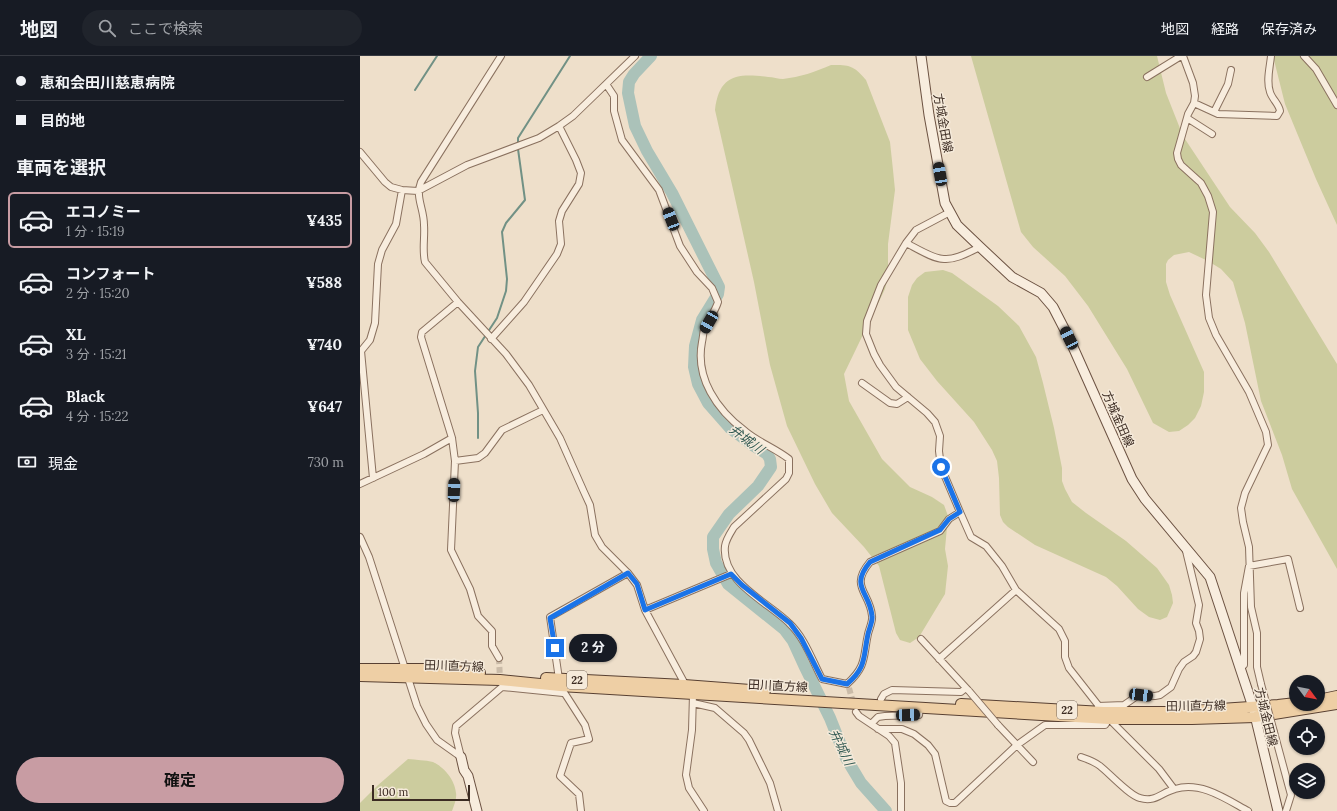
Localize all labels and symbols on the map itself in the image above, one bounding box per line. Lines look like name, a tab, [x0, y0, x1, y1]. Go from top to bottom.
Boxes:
street label: 方城金田線	[931, 92, 956, 154]
car	[932, 161, 948, 187]
car	[661, 206, 681, 232]
car	[698, 309, 720, 335]
car	[1058, 325, 1080, 351]
street label: 方城金田線	[1099, 388, 1138, 449]
water label: 弁城川	[726, 421, 769, 459]
route start	[932, 458, 950, 476]
car	[448, 478, 460, 502]
callout: 2 分	[569, 634, 617, 662]
route end	[546, 639, 564, 657]
street label: 田川直方線	[424, 657, 484, 674]
road number: 22	[567, 671, 587, 689]
north arrow	[1289, 675, 1325, 711]
street label: 田川直方線	[748, 676, 808, 695]
street label: 方城金田線	[1252, 686, 1281, 748]
car	[1128, 688, 1154, 702]
street label: 田川直方線	[1166, 697, 1226, 714]
road number: 22	[1057, 701, 1077, 719]
car	[896, 709, 920, 721]
water label: 弁城川	[825, 726, 859, 770]
scale bar	[372, 783, 470, 802]

